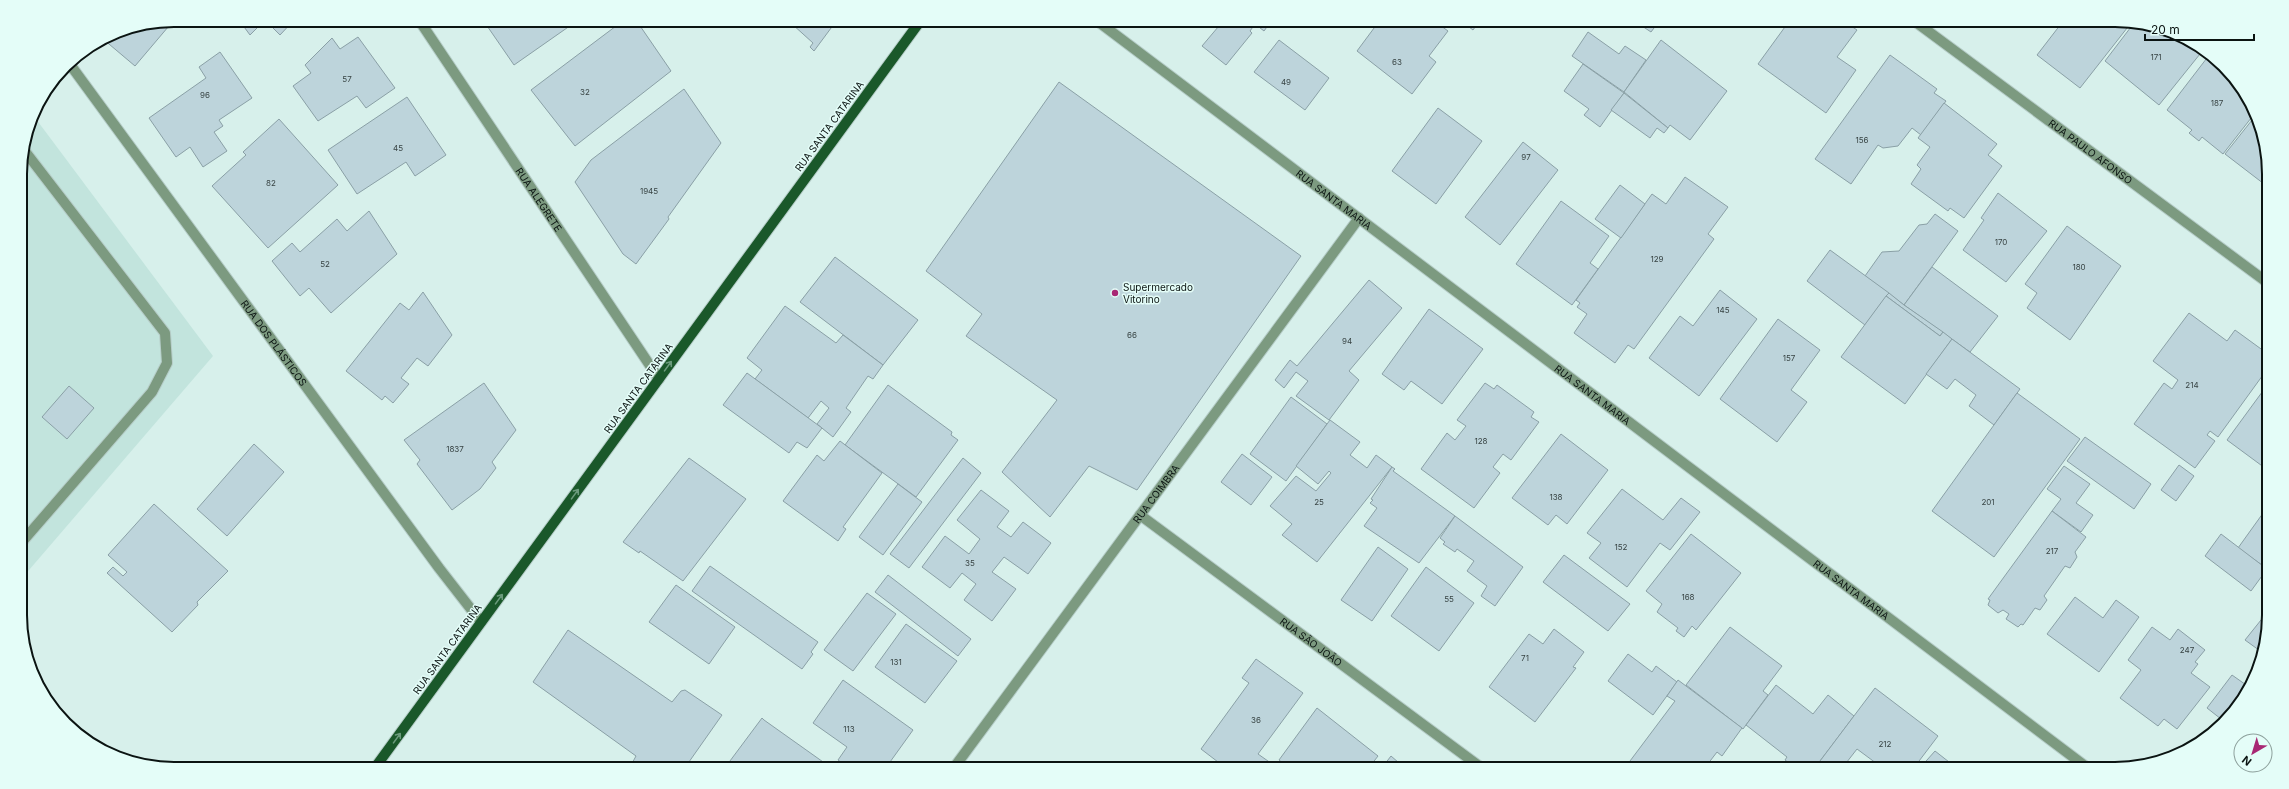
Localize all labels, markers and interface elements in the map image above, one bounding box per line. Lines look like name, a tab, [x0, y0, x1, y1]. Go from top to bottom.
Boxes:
scale bar	[2145, 16, 2254, 42]
text: 20 m	[2151, 22, 2180, 37]
house number: 171	[2150, 52, 2162, 62]
house number: 63	[1392, 57, 1402, 67]
house number: 57	[342, 74, 352, 84]
house number: 49	[1281, 77, 1291, 87]
street label: RUA SANTA CATARINA	[792, 78, 866, 174]
house number: 32	[580, 87, 590, 97]
house number: 96	[200, 90, 210, 100]
house number: 187	[2211, 98, 2224, 108]
street label: RUA PAULO AFONSO	[2046, 117, 2135, 187]
house number: 156	[1855, 135, 1869, 145]
house number: 45	[393, 143, 403, 153]
house number: 97	[1521, 152, 1531, 162]
street label: RUA ALEGRETE	[513, 165, 565, 234]
street label: RUA SANTA MARIA	[1294, 167, 1374, 232]
house number: 82	[266, 178, 276, 188]
house number: 1945	[640, 186, 658, 196]
house number: 170	[1995, 237, 2007, 247]
house number: 129	[1650, 254, 1664, 264]
house number: 52	[320, 259, 330, 269]
house number: 180	[2072, 262, 2086, 272]
place label: Supermercado Vitorino	[1123, 281, 1193, 305]
marker: Supermercado Vitorino	[1110, 288, 1120, 298]
street label: RUA DOS PLÁSTICOS	[239, 298, 309, 388]
house number: 145	[1716, 305, 1730, 315]
house number: 66	[1127, 330, 1137, 340]
house number: 94	[1342, 336, 1352, 346]
street label: RUA SANTA CATARINA	[601, 340, 675, 436]
house number: 157	[1783, 353, 1796, 363]
one-way arrow	[664, 361, 673, 372]
street label: RUA SANTA MARIA	[1552, 362, 1633, 427]
house number: 214	[2185, 380, 2199, 390]
house number: 128	[1474, 436, 1488, 446]
house number: 1837	[446, 444, 464, 454]
street label: RUA COIMBRA	[1130, 462, 1182, 525]
one-way arrow	[571, 488, 579, 499]
house number: 138	[1549, 492, 1563, 502]
house number: 25	[1314, 497, 1324, 507]
house number: 201	[1981, 497, 1995, 507]
house number: 152	[1615, 542, 1628, 552]
house number: 217	[2046, 546, 2059, 556]
street label: RUA SANTA MARIA	[1811, 557, 1891, 622]
house number: 35	[965, 558, 975, 568]
house number: 168	[1681, 592, 1695, 602]
one-way arrow	[494, 593, 503, 604]
house number: 55	[1444, 594, 1454, 604]
street label: RUA SANTA CATARINA	[410, 601, 484, 697]
street label: RUA SÃO JOÃO	[1278, 615, 1345, 669]
house number: 247	[2180, 645, 2195, 655]
house number: 71	[1521, 653, 1529, 663]
house number: 131	[890, 657, 902, 667]
house number: 36	[1251, 715, 1261, 725]
house number: 113	[843, 724, 855, 734]
one-way arrow	[393, 732, 401, 743]
north arrow	[2233, 733, 2273, 773]
house number: 212	[1878, 739, 1892, 749]
text: N	[2239, 753, 2254, 769]

